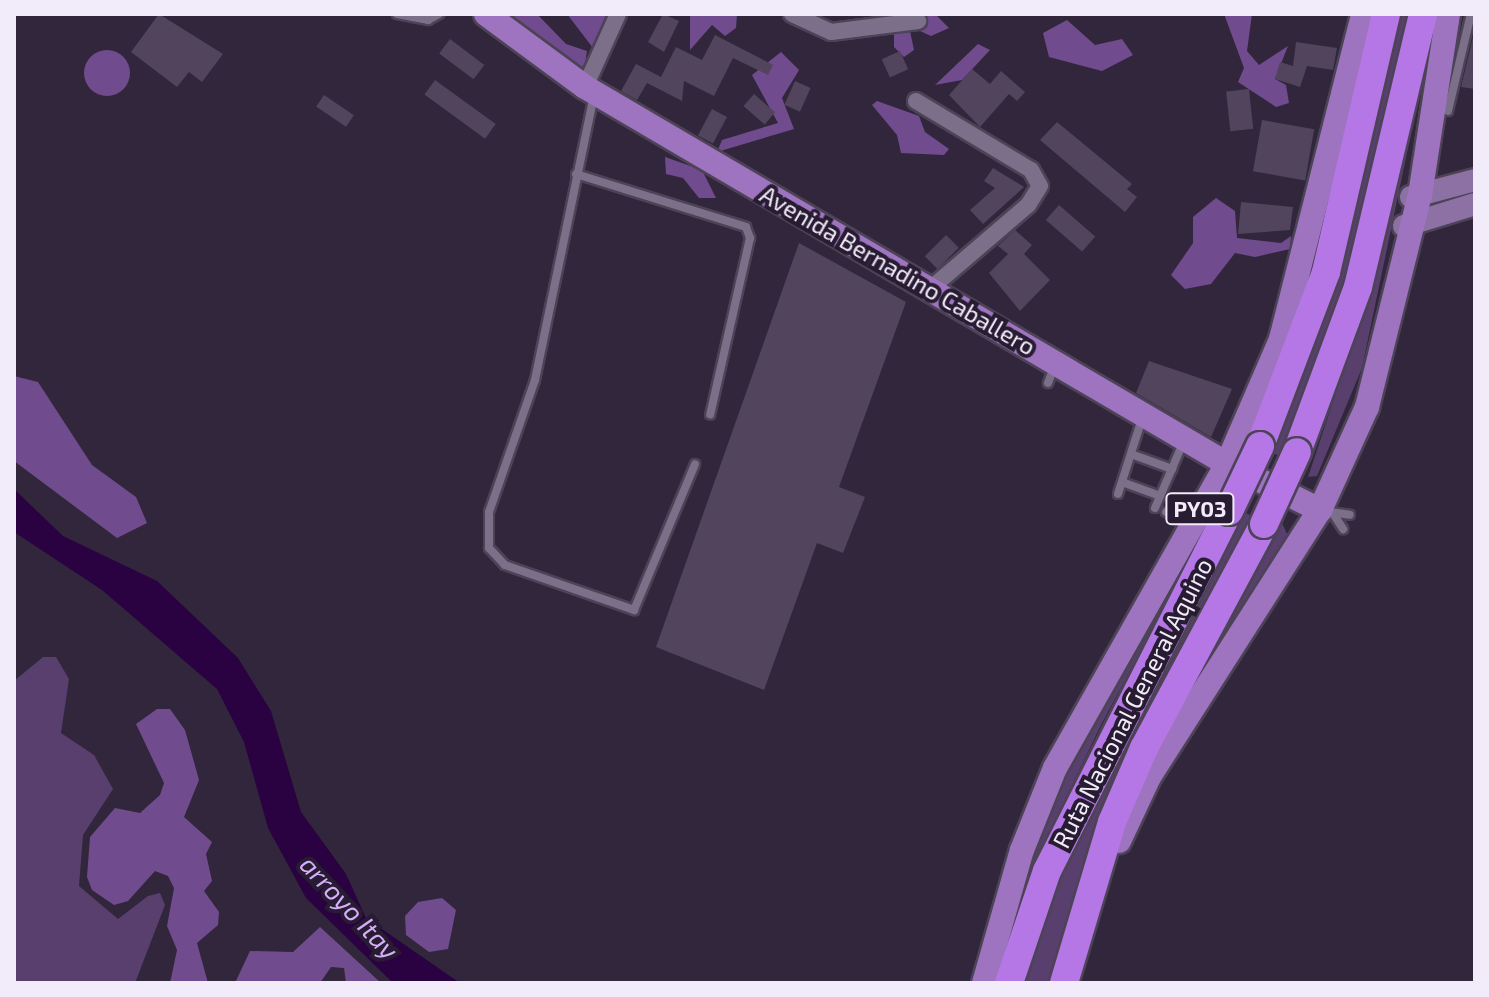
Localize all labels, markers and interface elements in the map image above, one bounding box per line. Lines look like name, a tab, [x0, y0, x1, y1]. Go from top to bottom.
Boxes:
street label: Avenida Bernadino Caballero	[755, 179, 1041, 361]
road number: PY03	[1164, 491, 1236, 527]
street label: Ruta Nacional General Aquino	[1046, 553, 1218, 853]
water label: arroyo Itay	[294, 849, 406, 965]

